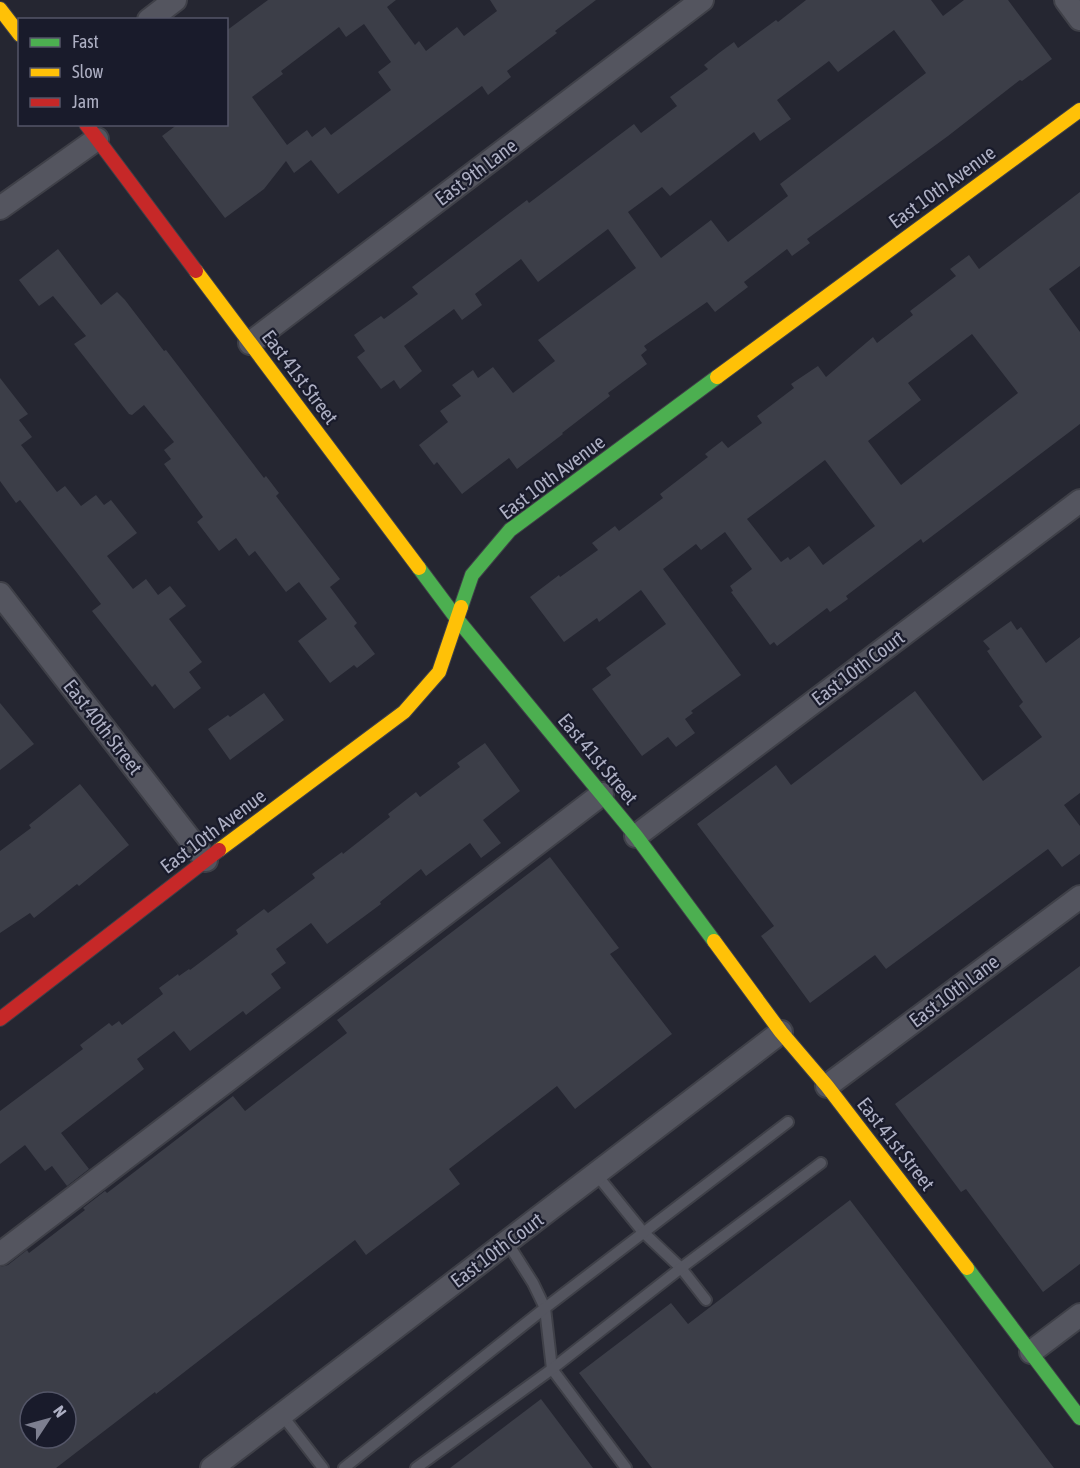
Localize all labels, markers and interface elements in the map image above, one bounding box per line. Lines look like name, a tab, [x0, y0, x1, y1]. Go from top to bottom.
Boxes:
legend	[18, 18, 228, 126]
text: Fast	[72, 31, 99, 52]
text: Slow	[72, 61, 103, 82]
text: Jam	[72, 91, 99, 112]
street label: East 9th Lane	[430, 133, 521, 210]
street label: East 10th Avenue	[884, 140, 999, 233]
street label: East 41st Street	[258, 325, 343, 428]
street label: East 10th Avenue	[495, 430, 609, 524]
street label: East 10th Court	[807, 625, 909, 710]
street label: East 40th Street	[59, 675, 148, 779]
street label: East 41st Street	[554, 709, 643, 809]
street label: East 10th Avenue	[156, 784, 270, 878]
street label: East 10th Lane	[904, 949, 1003, 1032]
street label: East 41st Street	[853, 1093, 940, 1195]
street label: East 10th Court	[446, 1207, 548, 1292]
north arrow	[18, 1390, 78, 1450]
text: N	[50, 1402, 70, 1420]

